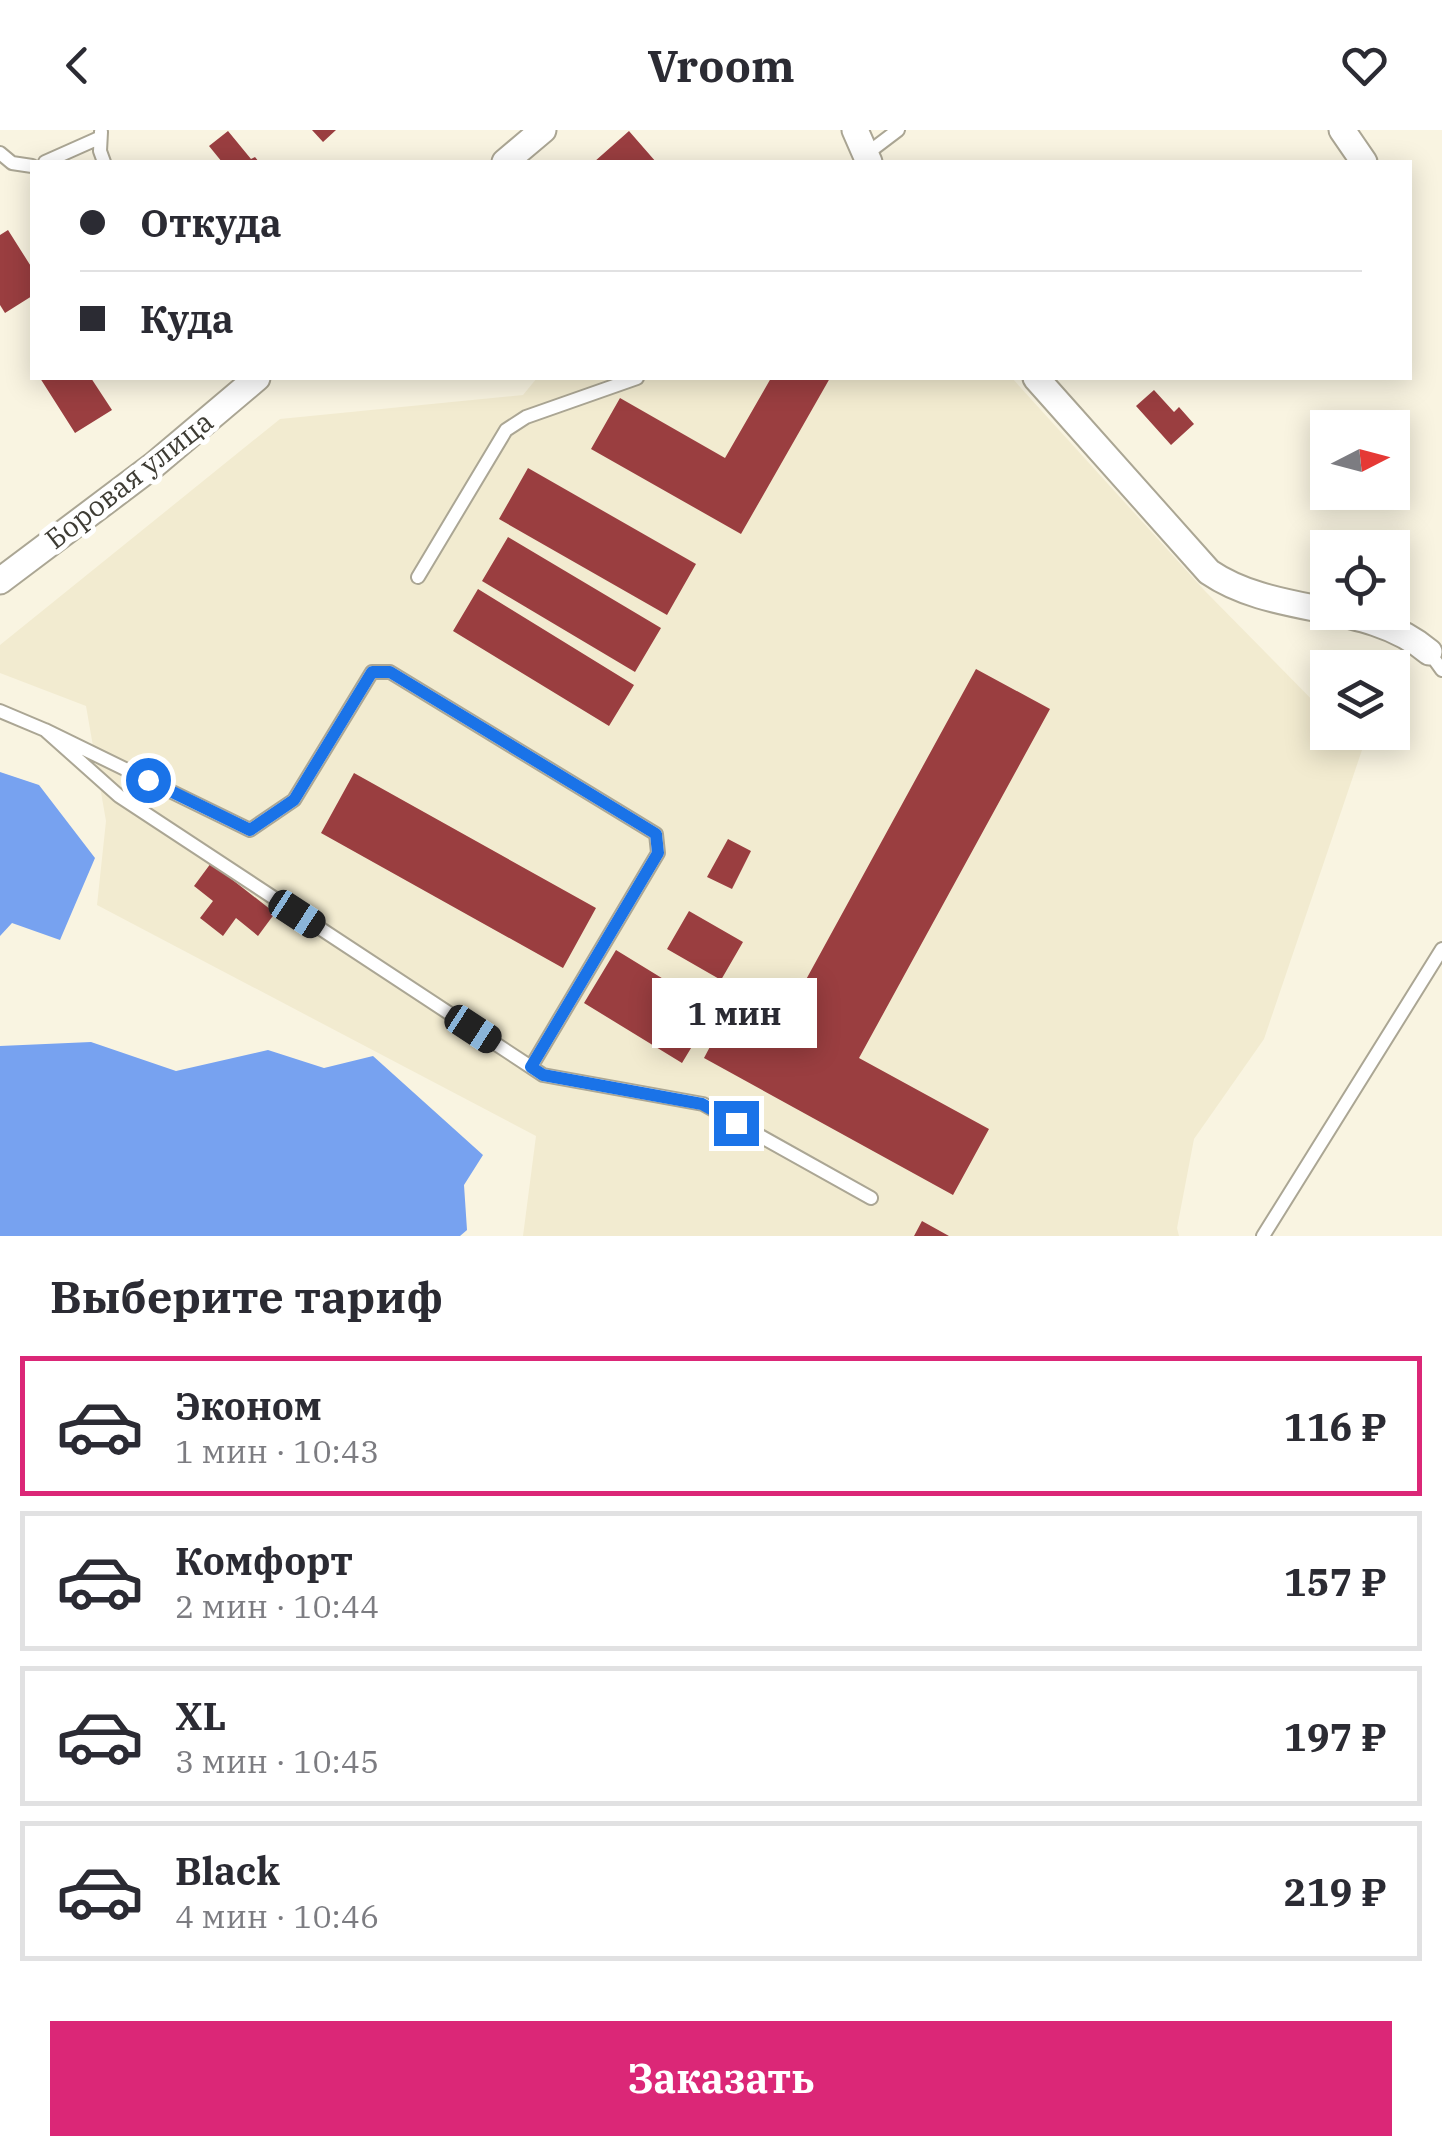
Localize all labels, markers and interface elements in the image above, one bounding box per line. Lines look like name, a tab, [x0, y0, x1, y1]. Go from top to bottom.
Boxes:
text: Vroom	[647, 36, 795, 94]
icon: back	[50, 38, 105, 93]
icon: heart	[1337, 38, 1392, 93]
text: Откуда	[140, 198, 282, 247]
text: Куда	[140, 294, 234, 343]
street label: Боровая улица	[37, 402, 220, 557]
north arrow	[1310, 410, 1410, 510]
map controls	[1310, 410, 1410, 750]
button: locate	[1310, 530, 1410, 630]
button: layers	[1310, 650, 1410, 750]
route start	[126, 758, 171, 803]
car	[264, 885, 330, 943]
callout: 1 мин	[654, 978, 818, 1048]
text: 1 мин	[688, 992, 781, 1034]
car	[440, 1000, 506, 1058]
route end	[714, 1101, 759, 1146]
text: Выберите тариф	[50, 1267, 443, 1325]
icon: car	[55, 1381, 145, 1471]
text: Эконом	[175, 1381, 322, 1430]
text: 116 ₽	[1284, 1402, 1387, 1451]
text: 1 мин · 10:43	[175, 1430, 379, 1472]
icon: car	[55, 1536, 145, 1626]
text: Комфорт	[175, 1536, 353, 1585]
text: 157 ₽	[1284, 1557, 1387, 1606]
text: 2 мин · 10:44	[175, 1585, 379, 1627]
icon: car	[55, 1691, 145, 1781]
text: XL	[175, 1691, 226, 1740]
text: 197 ₽	[1284, 1712, 1387, 1761]
text: 3 мин · 10:45	[175, 1740, 379, 1782]
icon: car	[55, 1846, 145, 1936]
text: Black	[175, 1846, 280, 1895]
text: 219 ₽	[1284, 1867, 1387, 1916]
text: 4 мин · 10:46	[175, 1895, 379, 1937]
button: Заказать	[50, 2021, 1392, 2136]

